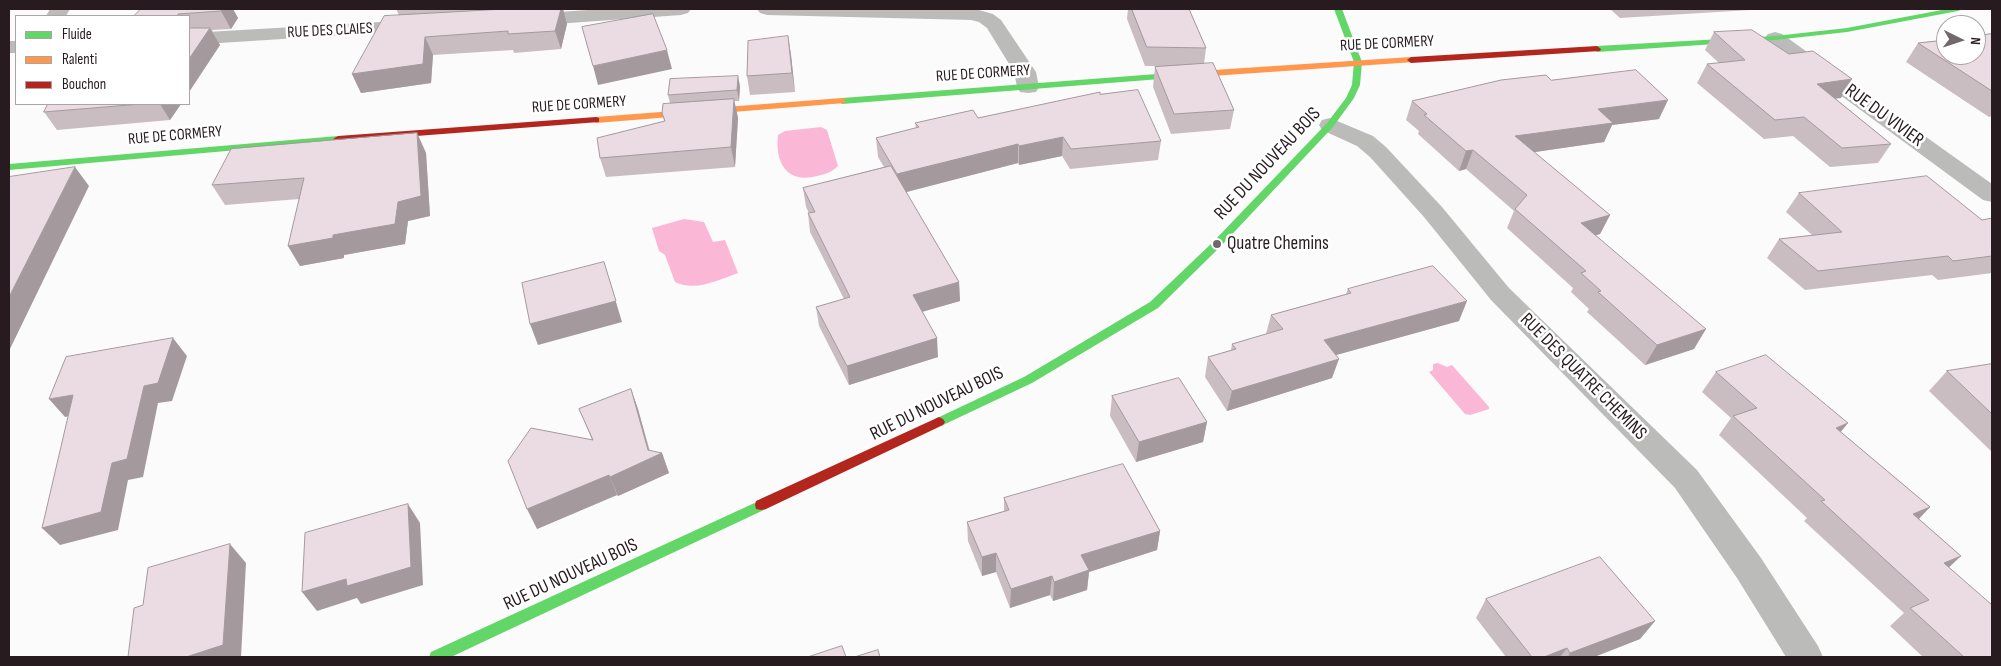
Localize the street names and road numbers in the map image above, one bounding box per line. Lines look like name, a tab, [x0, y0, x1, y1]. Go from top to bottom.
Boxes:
street label: RUE DES CLAIES	[287, 19, 373, 43]
street label: RUE DE CORMERY	[1339, 32, 1435, 56]
street label: RUE DE CORMERY	[935, 61, 1031, 87]
street label: RUE DU VIVIER	[1840, 80, 1928, 152]
street label: RUE DE CORMERY	[531, 92, 627, 118]
street label: RUE DU NOUVEAU BOIS	[1210, 103, 1326, 225]
street label: RUE DE CORMERY	[127, 122, 223, 150]
street label: RUE DES QUATRE CHEMINS	[1515, 309, 1651, 445]
street label: RUE DU NOUVEAU BOIS	[867, 362, 1007, 446]
street label: RUE DU NOUVEAU BOIS	[500, 534, 642, 616]

